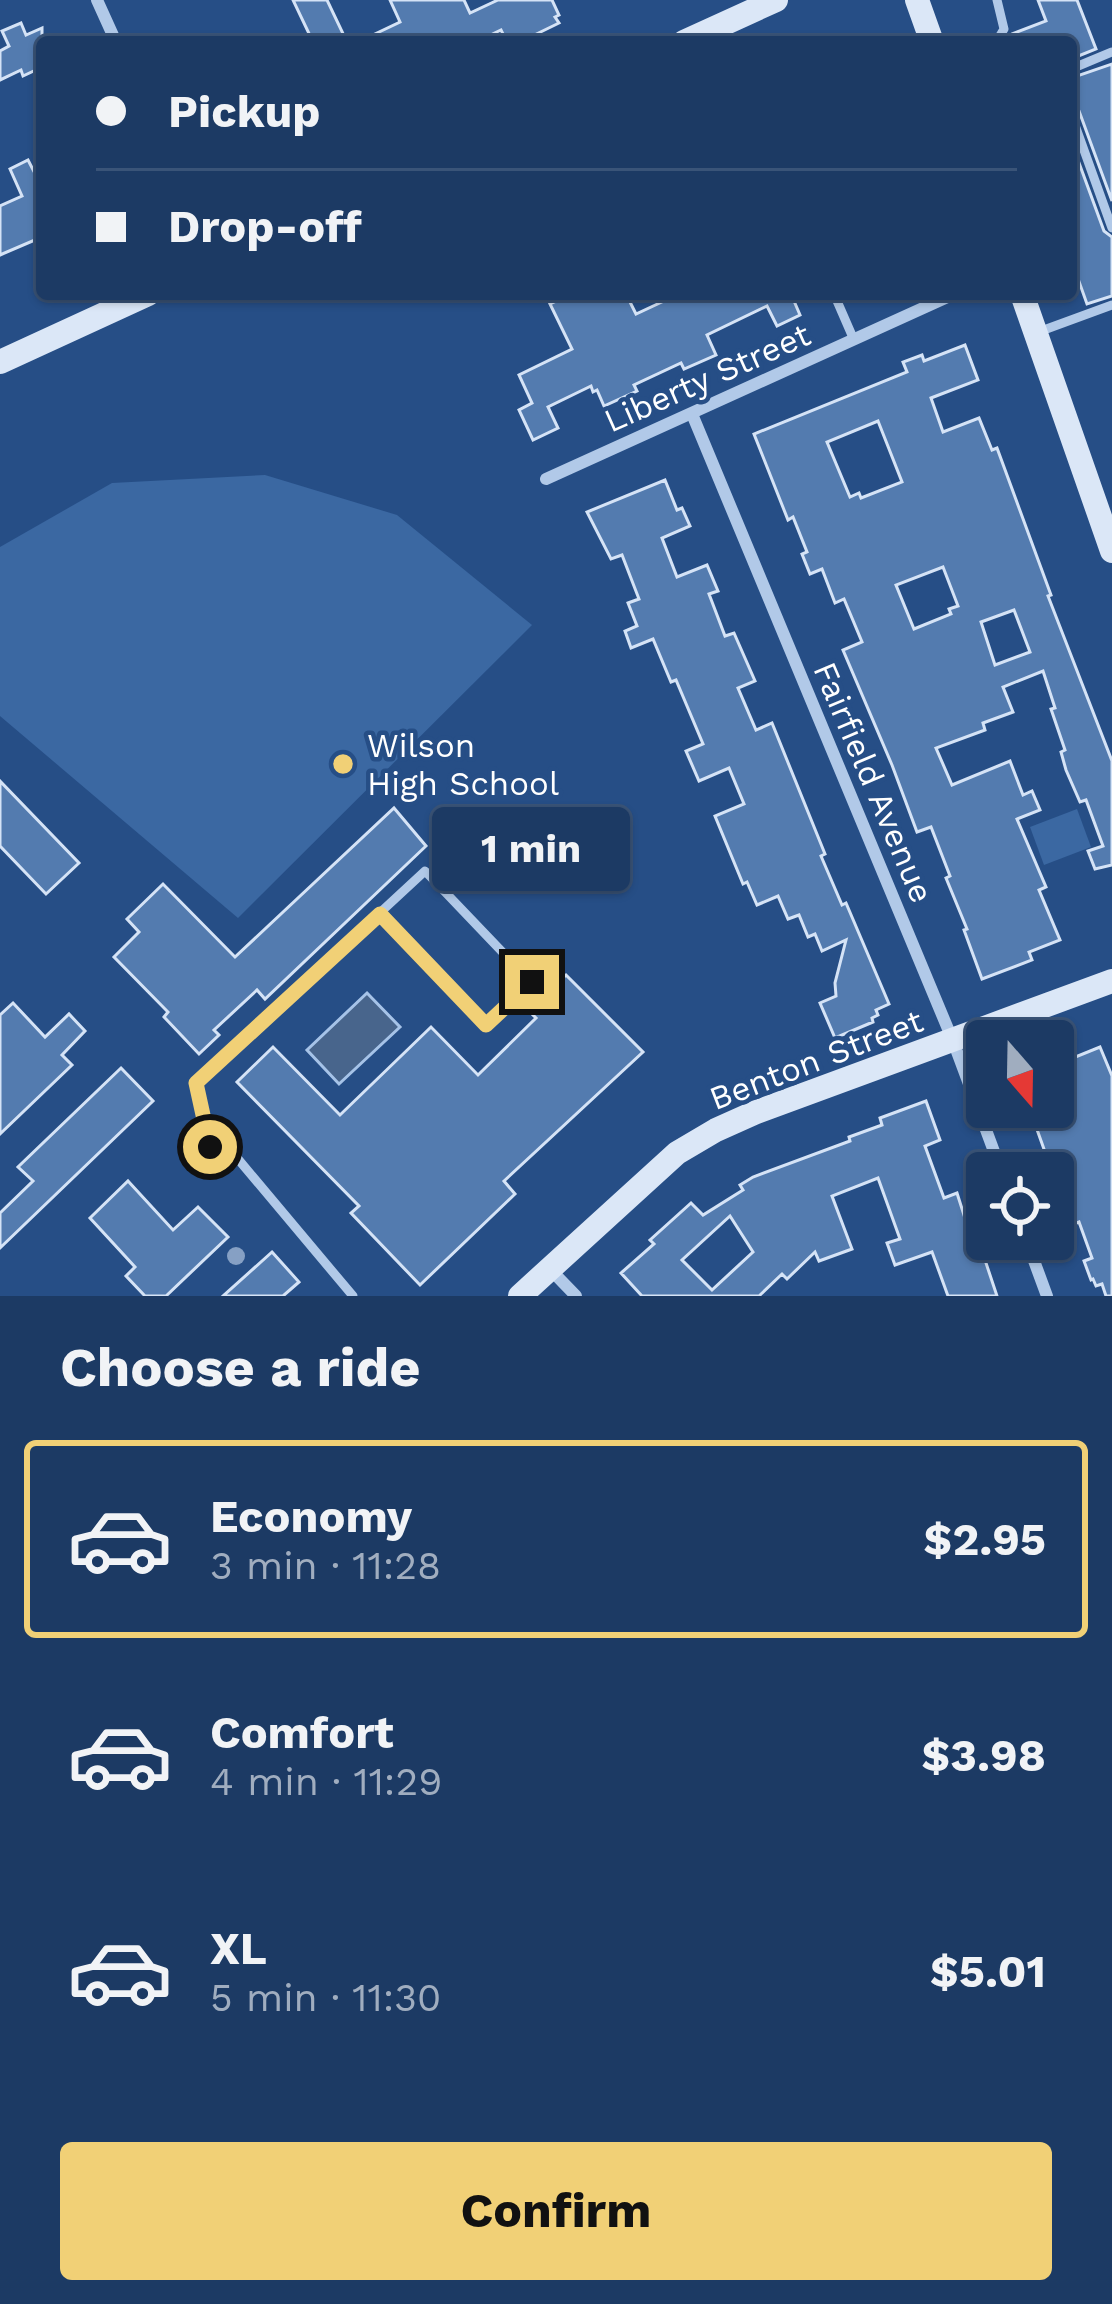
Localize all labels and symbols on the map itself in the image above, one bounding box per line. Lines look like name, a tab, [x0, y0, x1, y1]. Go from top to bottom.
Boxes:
street label: Liberty Street	[598, 315, 816, 440]
street label: Fairfield Avenue	[805, 656, 942, 908]
place label: Wilson High School	[367, 726, 559, 803]
marker: Wilson High School	[330, 751, 356, 777]
callout: 1 min	[433, 808, 631, 892]
route end	[505, 955, 559, 1009]
street label: Benton Street	[704, 1001, 929, 1118]
north arrow	[966, 1020, 1074, 1128]
route start	[183, 1120, 237, 1174]

